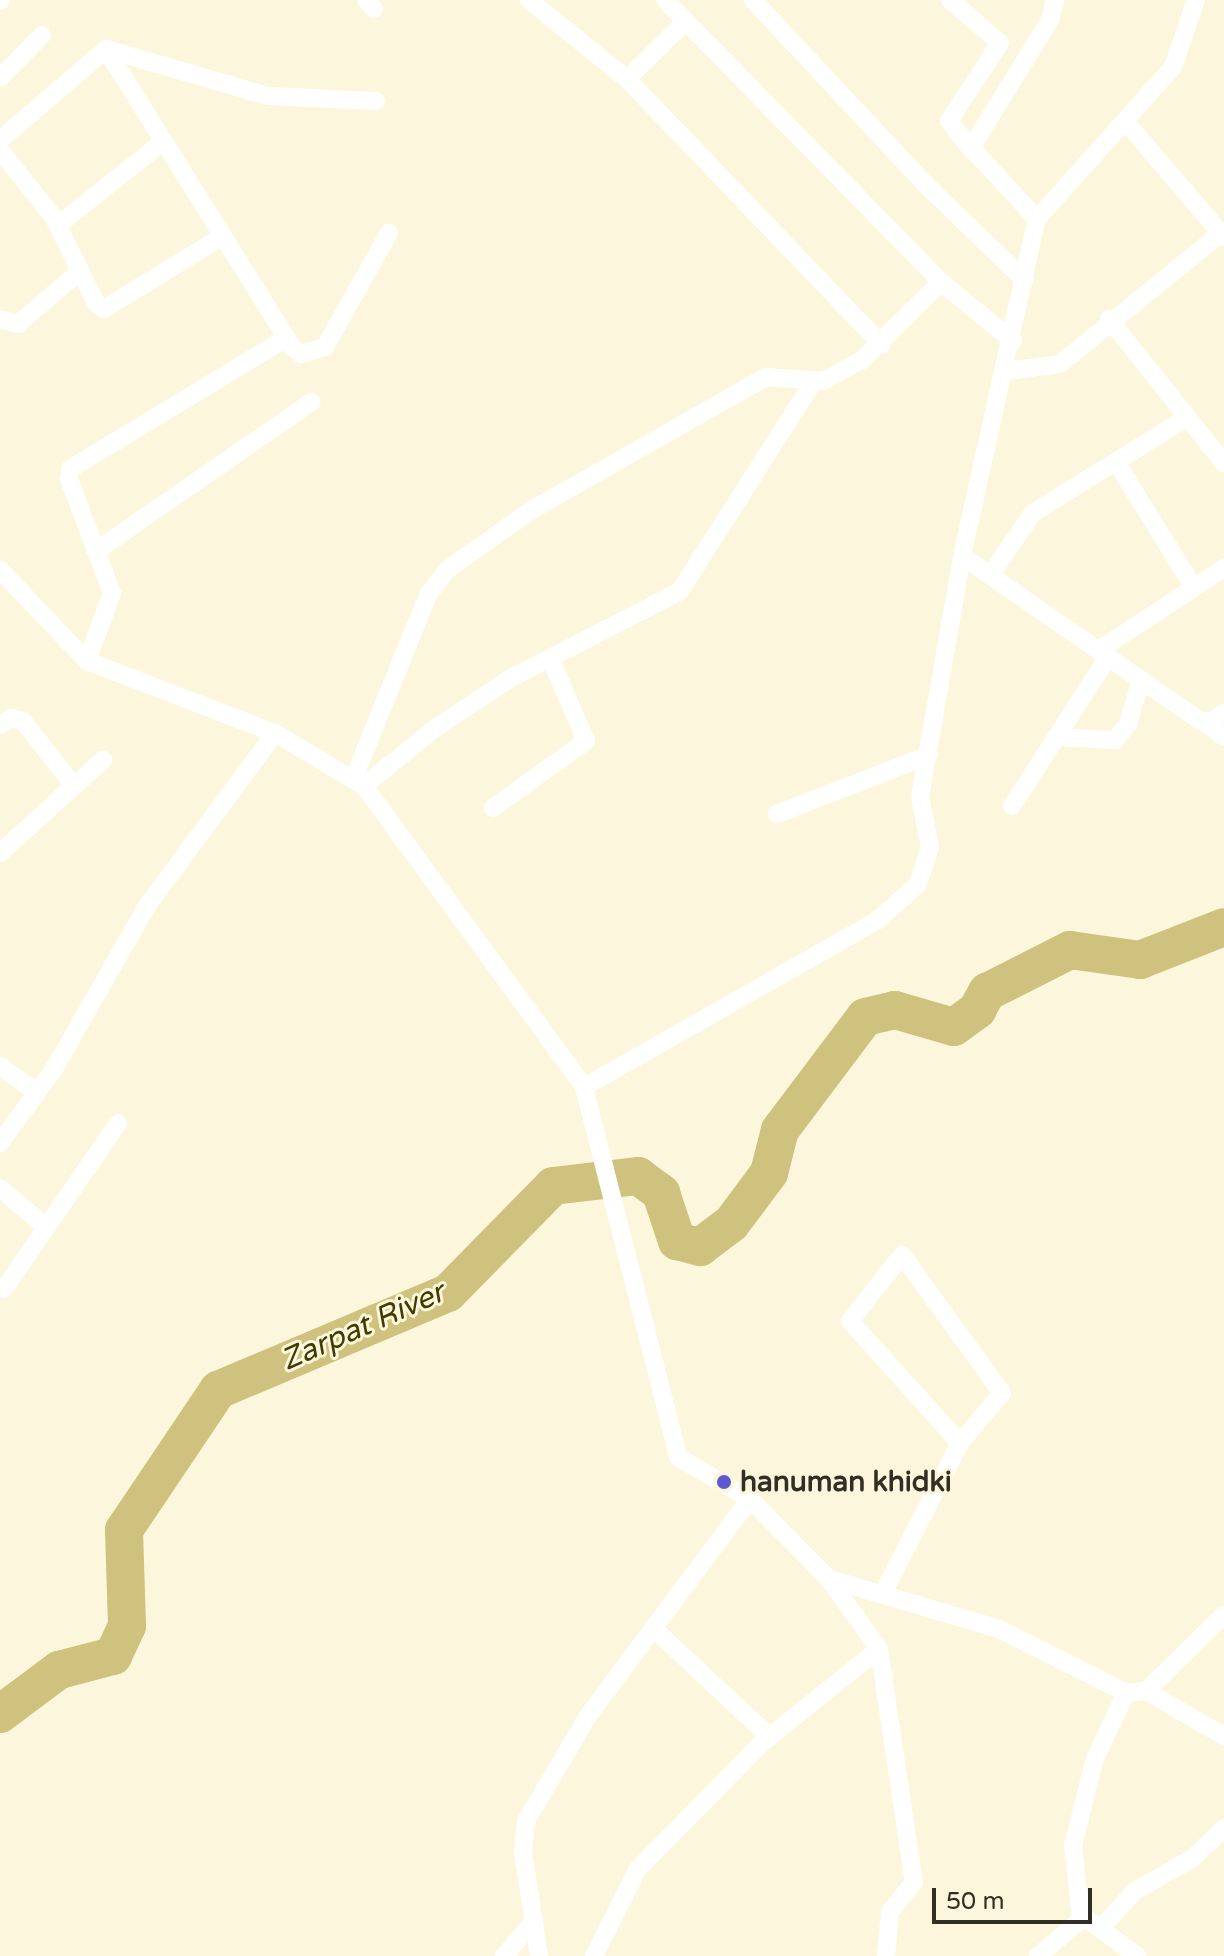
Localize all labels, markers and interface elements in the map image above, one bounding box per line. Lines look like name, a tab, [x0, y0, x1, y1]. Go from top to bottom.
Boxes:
water label: Zarpat River	[276, 1275, 450, 1379]
place label: hanuman khidki	[740, 1465, 952, 1499]
marker: hanuman khidki	[715, 1473, 733, 1491]
scale bar	[936, 1872, 1096, 1922]
text: 50 m	[946, 1887, 1004, 1916]

